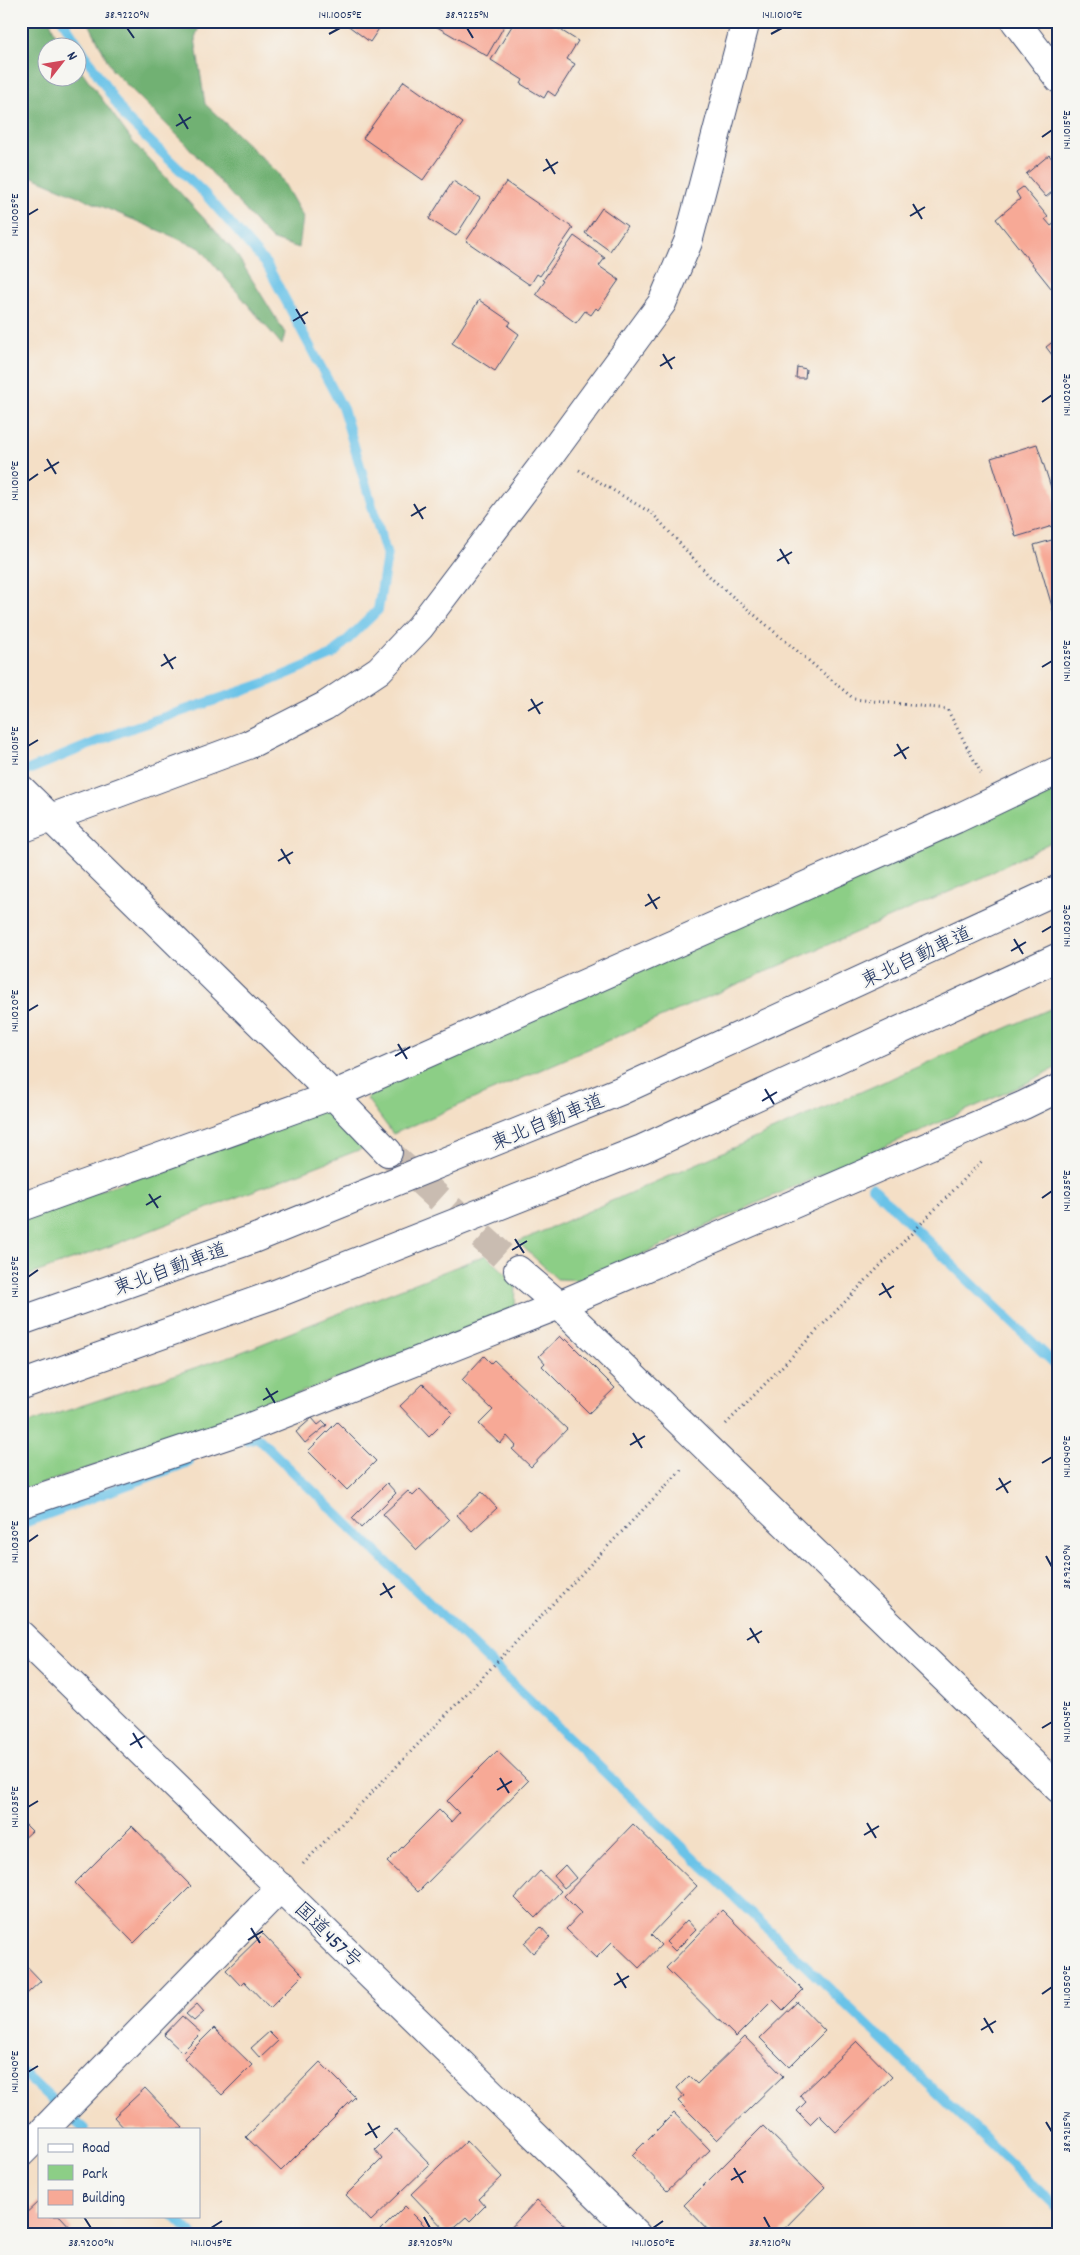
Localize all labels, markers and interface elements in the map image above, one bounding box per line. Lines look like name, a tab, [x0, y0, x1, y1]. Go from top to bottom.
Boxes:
text: 38.9220°N	[105, 7, 149, 24]
text: 141.1005°E	[319, 7, 362, 24]
text: 38.9225°N	[445, 7, 489, 24]
text: 141.1010°E	[762, 7, 802, 24]
north arrow	[38, 38, 88, 88]
text: N	[61, 48, 82, 65]
text: 141.1015°E	[1059, 110, 1076, 149]
text: 141.1005°E	[7, 193, 24, 236]
text: 141.1020°E	[1059, 373, 1076, 416]
text: 141.1010°E	[7, 461, 24, 501]
text: 141.1025°E	[1059, 640, 1076, 682]
text: 141.1015°E	[7, 726, 24, 765]
text: 141.1030°E	[1059, 904, 1076, 947]
street label: 東北自動車道	[857, 921, 978, 997]
text: 141.1020°E	[7, 989, 24, 1032]
street label: 東北自動車道	[487, 1088, 609, 1159]
text: 141.1035°E	[1059, 1170, 1076, 1212]
street label: 東北自動車道	[110, 1237, 232, 1304]
text: 141.1025°E	[7, 1256, 24, 1298]
text: 141.1040°E	[1059, 1435, 1076, 1478]
text: 141.1030°E	[7, 1520, 24, 1563]
text: 38.9220°N	[1059, 1545, 1076, 1589]
text: 141.1045°E	[1059, 1701, 1076, 1743]
text: 141.1035°E	[7, 1786, 24, 1828]
street label: 国道457号	[287, 1896, 367, 1976]
text: 141.1050°E	[1059, 1965, 1076, 2008]
text: 141.1040°E	[7, 2050, 24, 2093]
text: 38.9215°N	[1059, 2112, 1076, 2152]
legend	[38, 2128, 200, 2218]
text: Road	[82, 2138, 110, 2160]
text: Park	[82, 2164, 108, 2186]
text: Building	[82, 2188, 125, 2210]
text: 38.9200°N	[68, 2235, 114, 2252]
text: 141.1045°E	[190, 2235, 232, 2252]
text: 38.9205°N	[408, 2235, 452, 2252]
text: 141.1050°E	[632, 2235, 675, 2252]
text: 38.9210°N	[749, 2235, 791, 2252]

